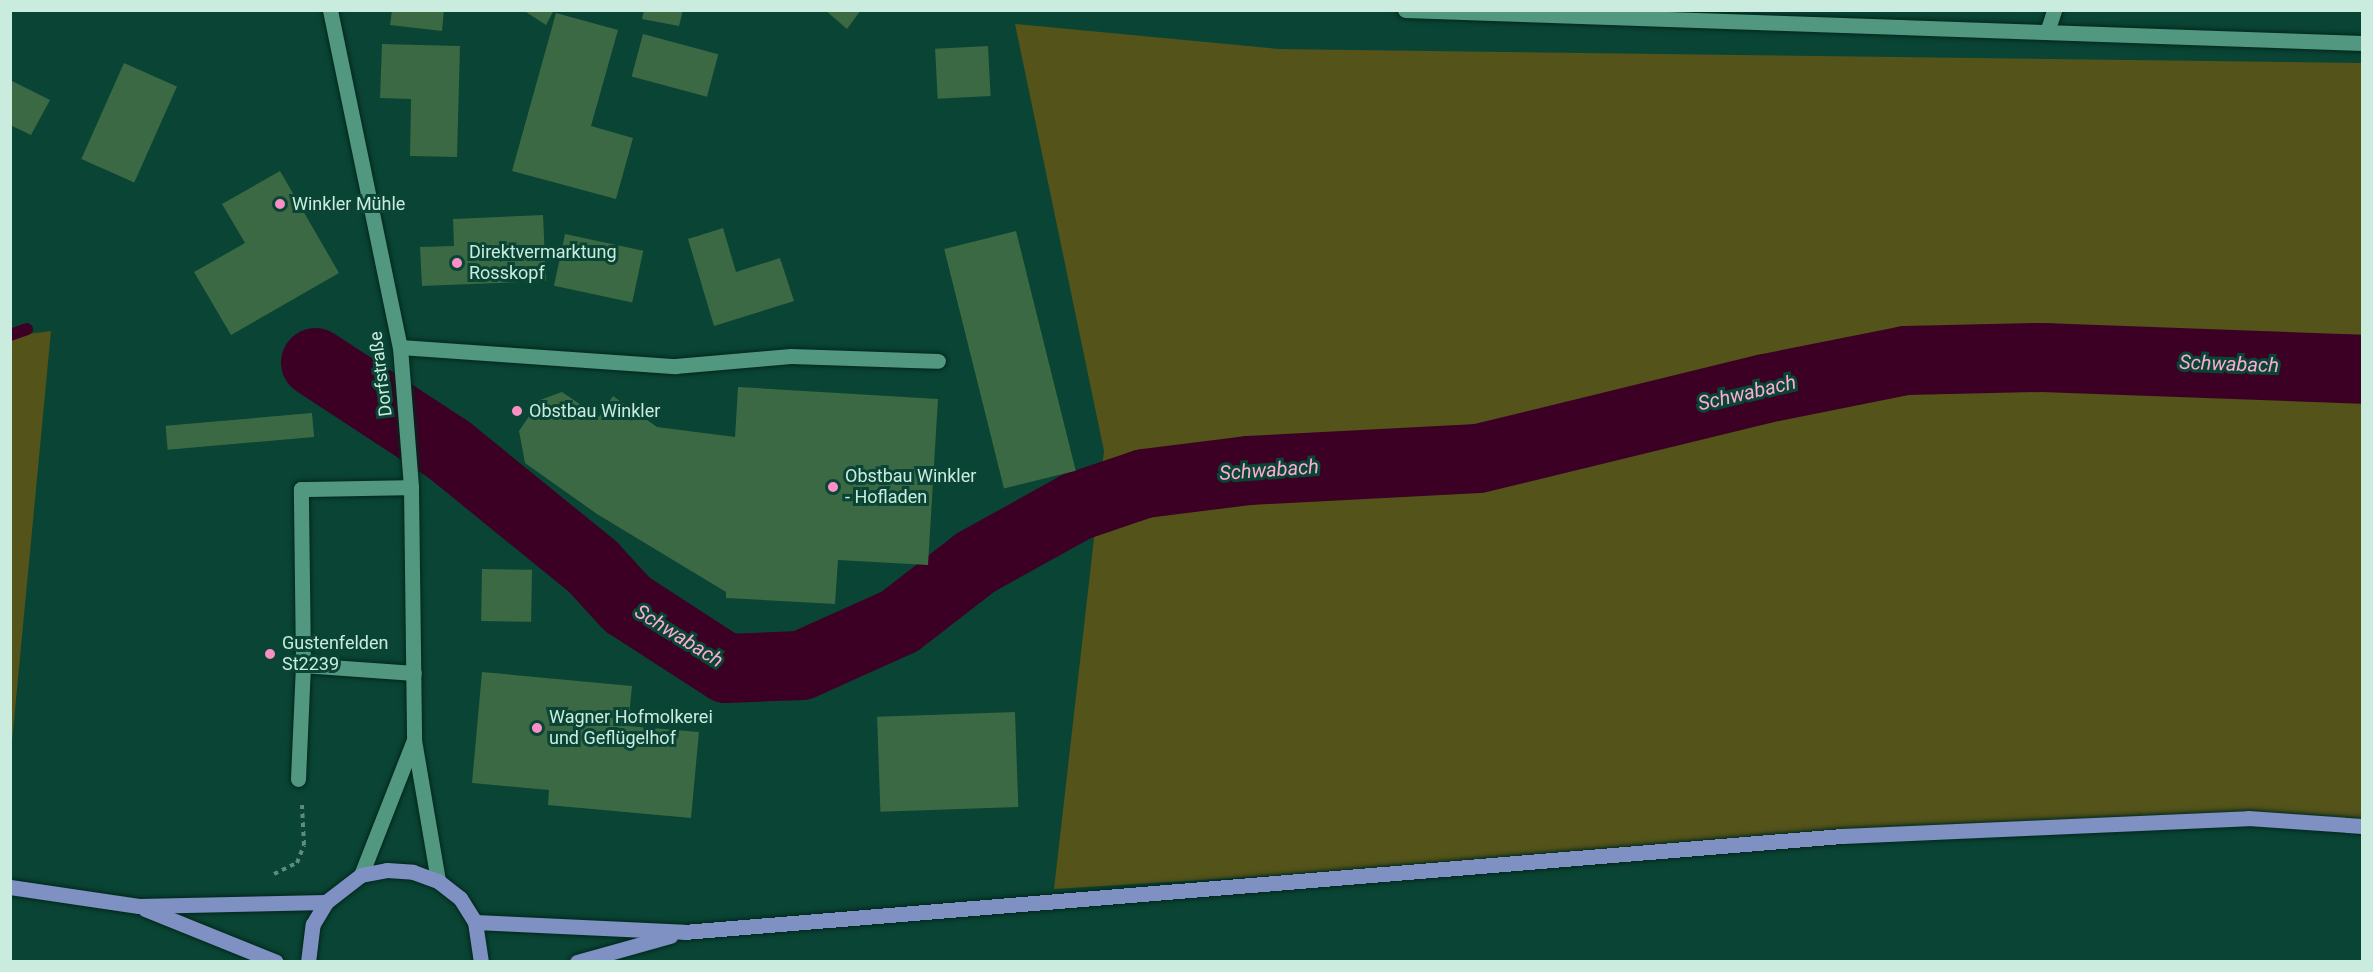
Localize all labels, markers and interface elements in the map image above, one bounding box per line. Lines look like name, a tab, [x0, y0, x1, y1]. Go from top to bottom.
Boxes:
place label: Winkler Mühle	[292, 193, 405, 215]
marker: Winkler Mühle	[273, 197, 287, 211]
place label: Direktvermarktung Rosskopf	[469, 242, 617, 284]
marker: Direktvermarktung Rosskopf	[450, 256, 464, 270]
street label: Dorfstraße	[365, 330, 397, 418]
water label: Schwabach	[2179, 350, 2279, 378]
water label: Schwabach	[1696, 370, 1798, 416]
place label: Obstbau Winkler	[529, 400, 660, 422]
marker: Obstbau Winkler	[510, 404, 524, 418]
water label: Schwabach	[1218, 455, 1320, 485]
place label: Obstbau Winkler - Hofladen	[845, 466, 976, 508]
marker: Obstbau Winkler - Hofladen	[826, 480, 840, 494]
water label: Schwabach	[630, 599, 728, 673]
place label: Gustenfelden St2239	[282, 633, 388, 676]
marker: Gustenfelden St2239	[263, 647, 277, 661]
place label: Wagner Hofmolkerei und Geflügelhof	[549, 707, 713, 750]
marker: Wagner Hofmolkerei und Geflügelhof	[530, 721, 544, 735]

